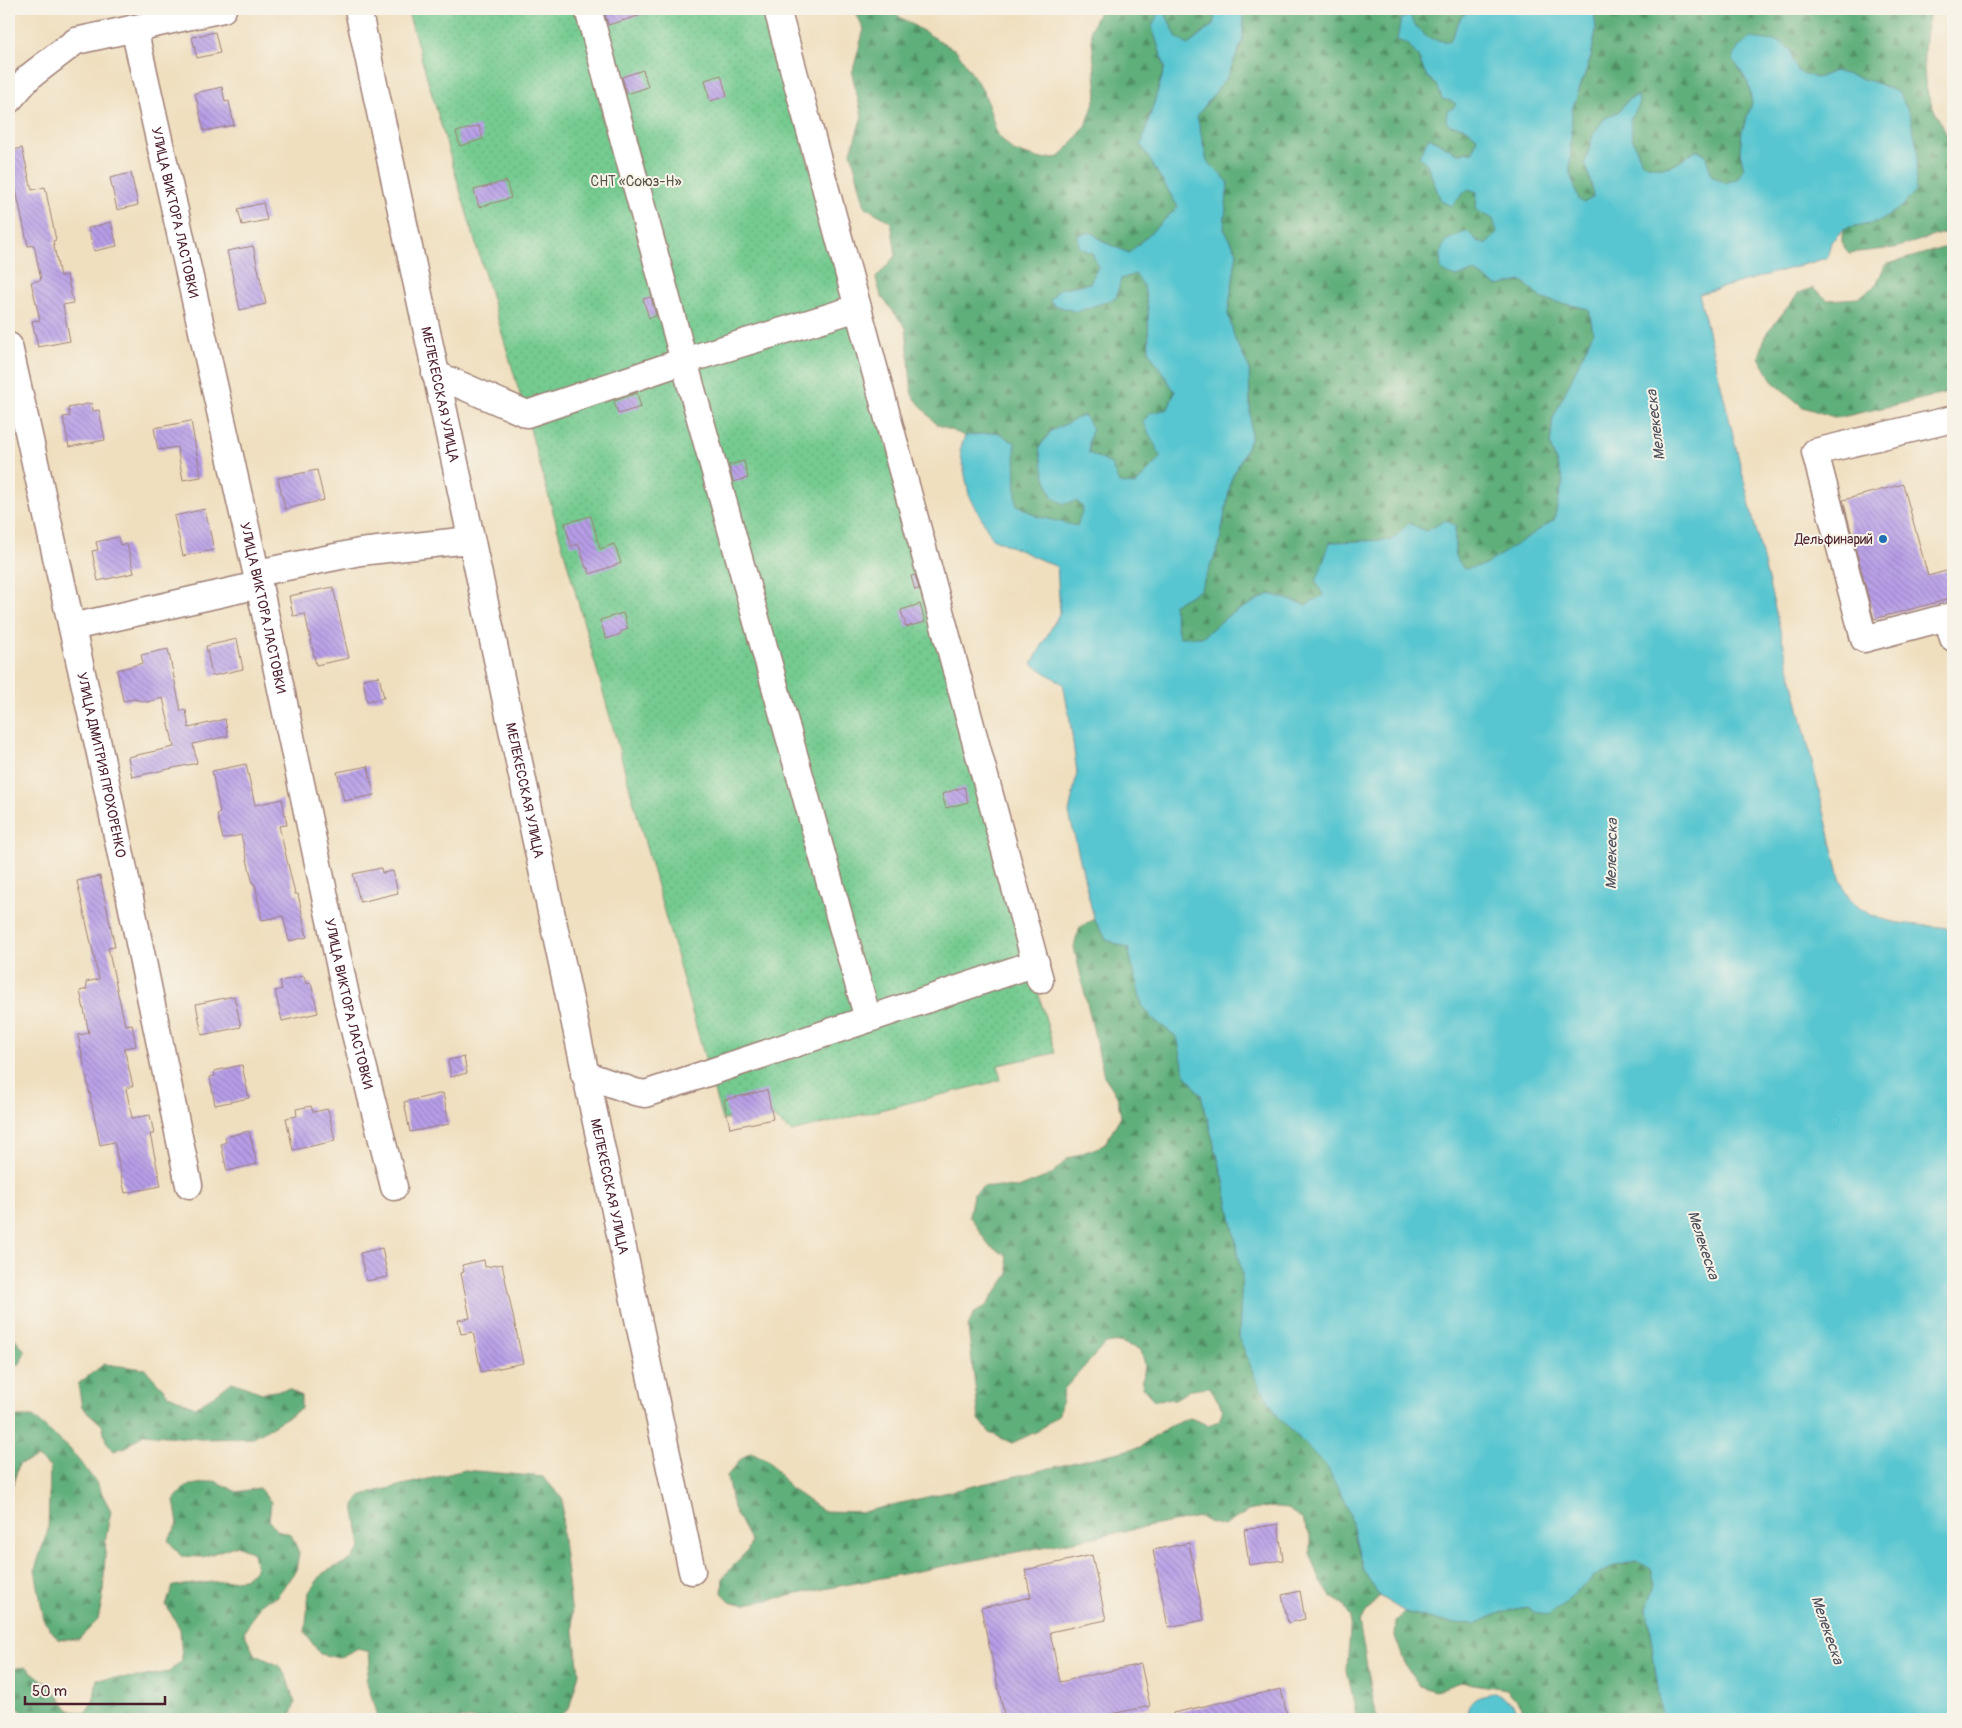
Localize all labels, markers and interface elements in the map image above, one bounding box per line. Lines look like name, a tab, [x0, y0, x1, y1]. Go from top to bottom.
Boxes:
street label: УЛИЦА ВИКТОРА ЛАСТОВКИ	[148, 125, 203, 300]
park label: СНТ «Союз-Н»	[591, 173, 682, 190]
street label: МЕЛЕКЕССКАЯ УЛИЦА	[418, 325, 463, 464]
water label: Мелекеска	[1642, 388, 1670, 461]
street label: УЛИЦА ВИКТОРА ЛАСТОВКИ	[237, 520, 290, 695]
place label: Дельфинарий	[1794, 531, 1873, 548]
marker: Дельфинарий	[1877, 533, 1889, 545]
street label: УЛИЦА ДМИТРИЯ ПРОХОРЕНКО	[74, 670, 130, 859]
street label: МЕЛЕКЕССКАЯ УЛИЦА	[502, 721, 548, 860]
water label: Мелекеска	[1602, 817, 1622, 890]
street label: УЛИЦА ВИКТОРА ЛАСТОВКИ	[321, 917, 377, 1091]
street label: МЕЛЕКЕССКАЯ УЛИЦА	[587, 1117, 633, 1256]
water label: Мелекеска	[1683, 1208, 1723, 1283]
water label: Мелекеска	[1806, 1593, 1848, 1668]
scale bar	[25, 1673, 165, 1705]
text: 50 m	[32, 1682, 67, 1701]

